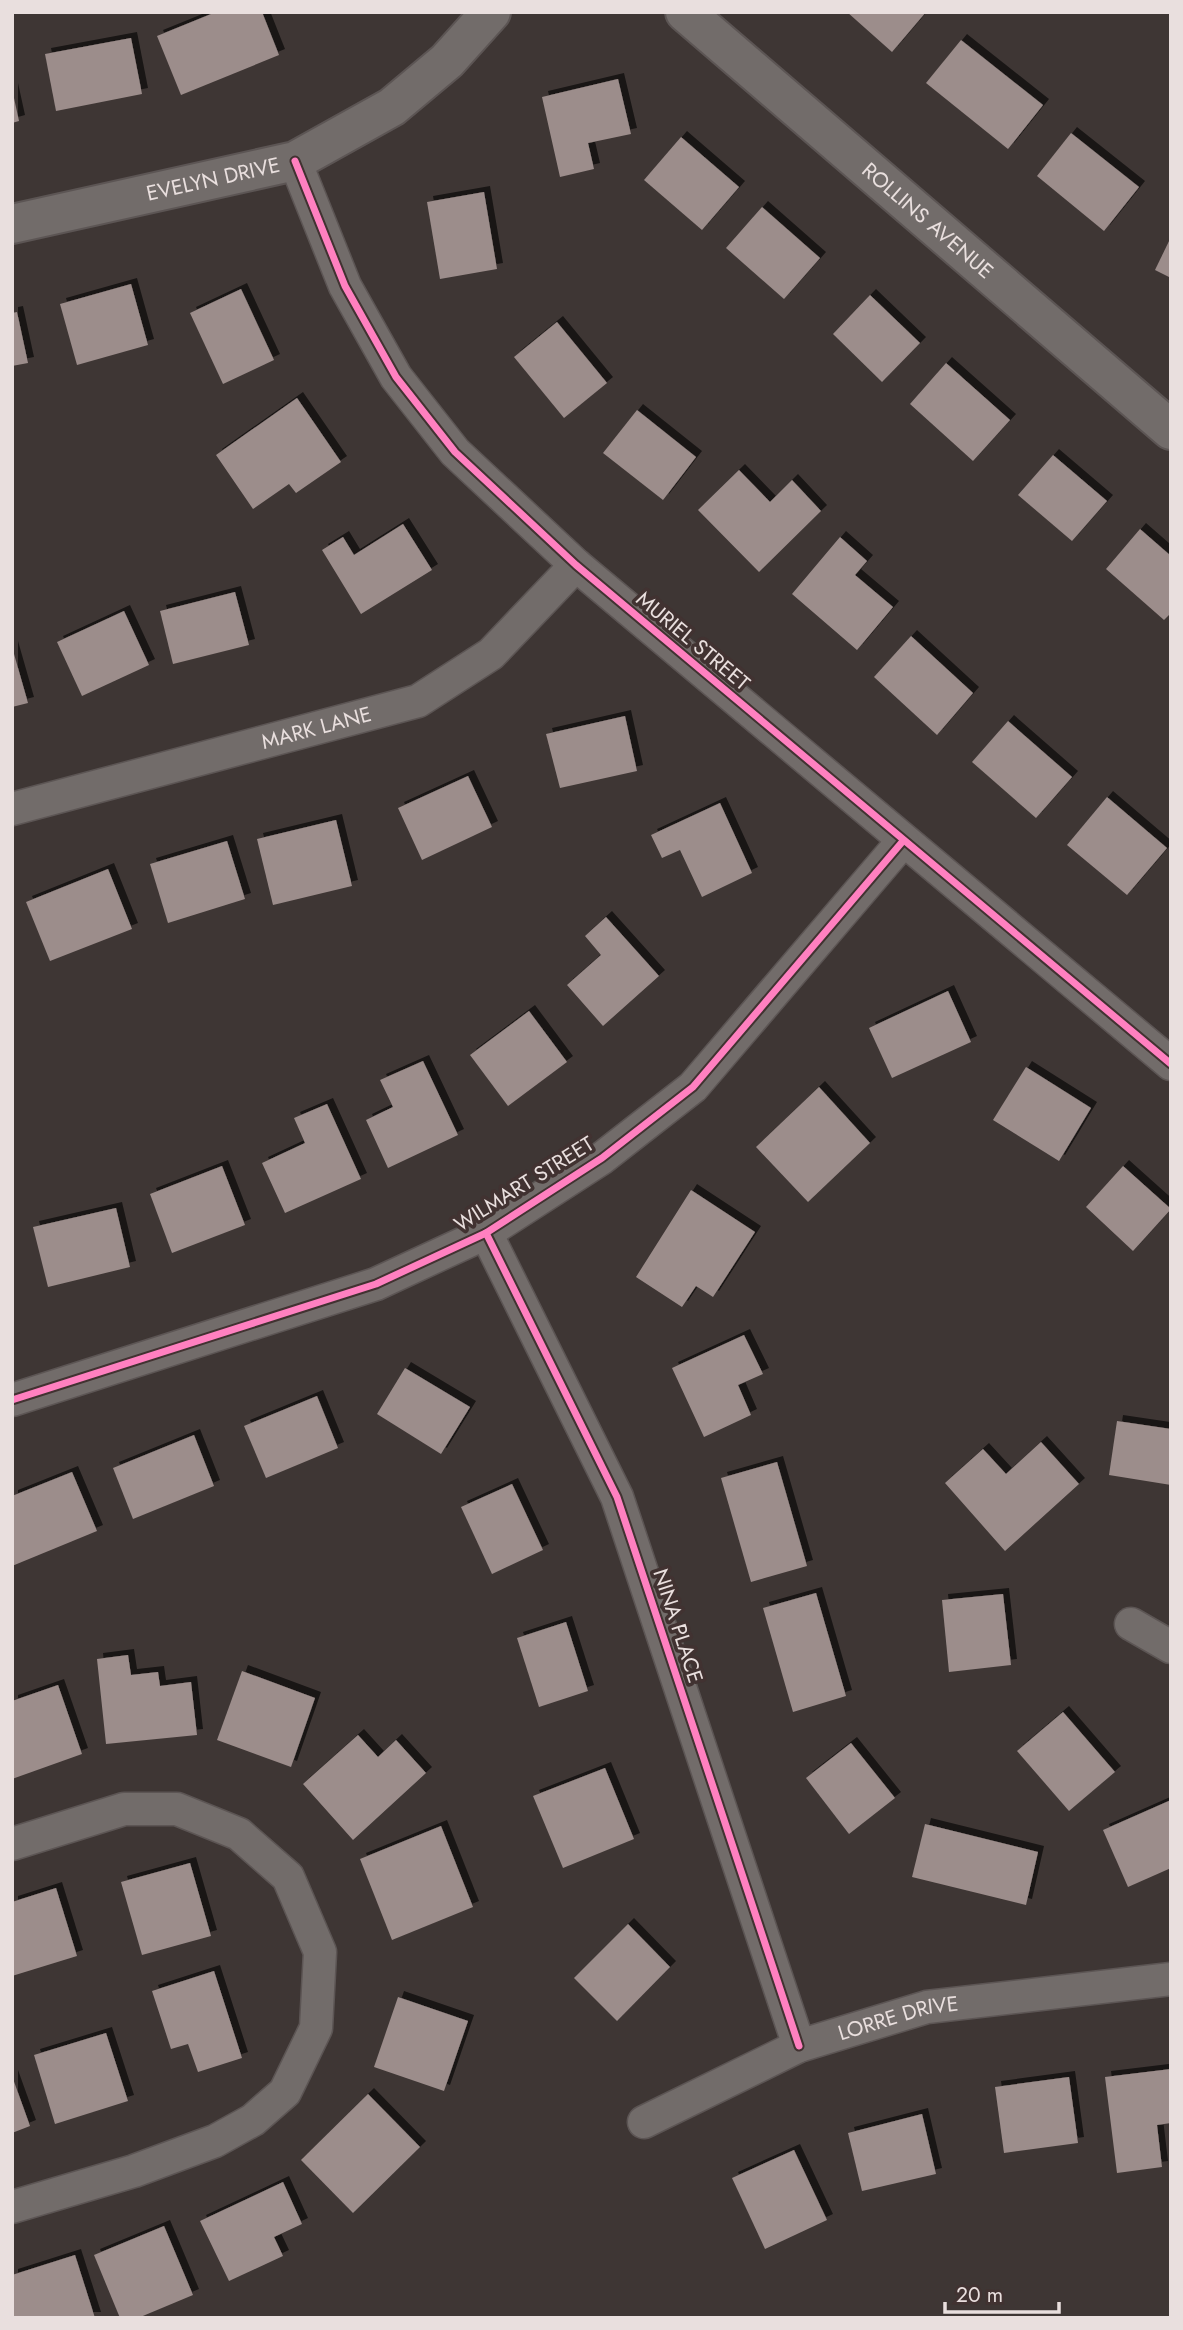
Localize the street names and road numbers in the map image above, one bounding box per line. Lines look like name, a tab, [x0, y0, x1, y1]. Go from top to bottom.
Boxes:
street label: EVELYN DRIVE	[143, 150, 283, 209]
street label: ROLLINS AVENUE	[855, 156, 1000, 286]
street label: MURIEL STREET	[630, 584, 757, 698]
street label: MARK LANE	[258, 699, 375, 757]
street label: WILMART STREET	[448, 1129, 600, 1239]
street label: NINA PLACE	[645, 1565, 711, 1687]
street label: LORRE DRIVE	[834, 1989, 960, 2048]

